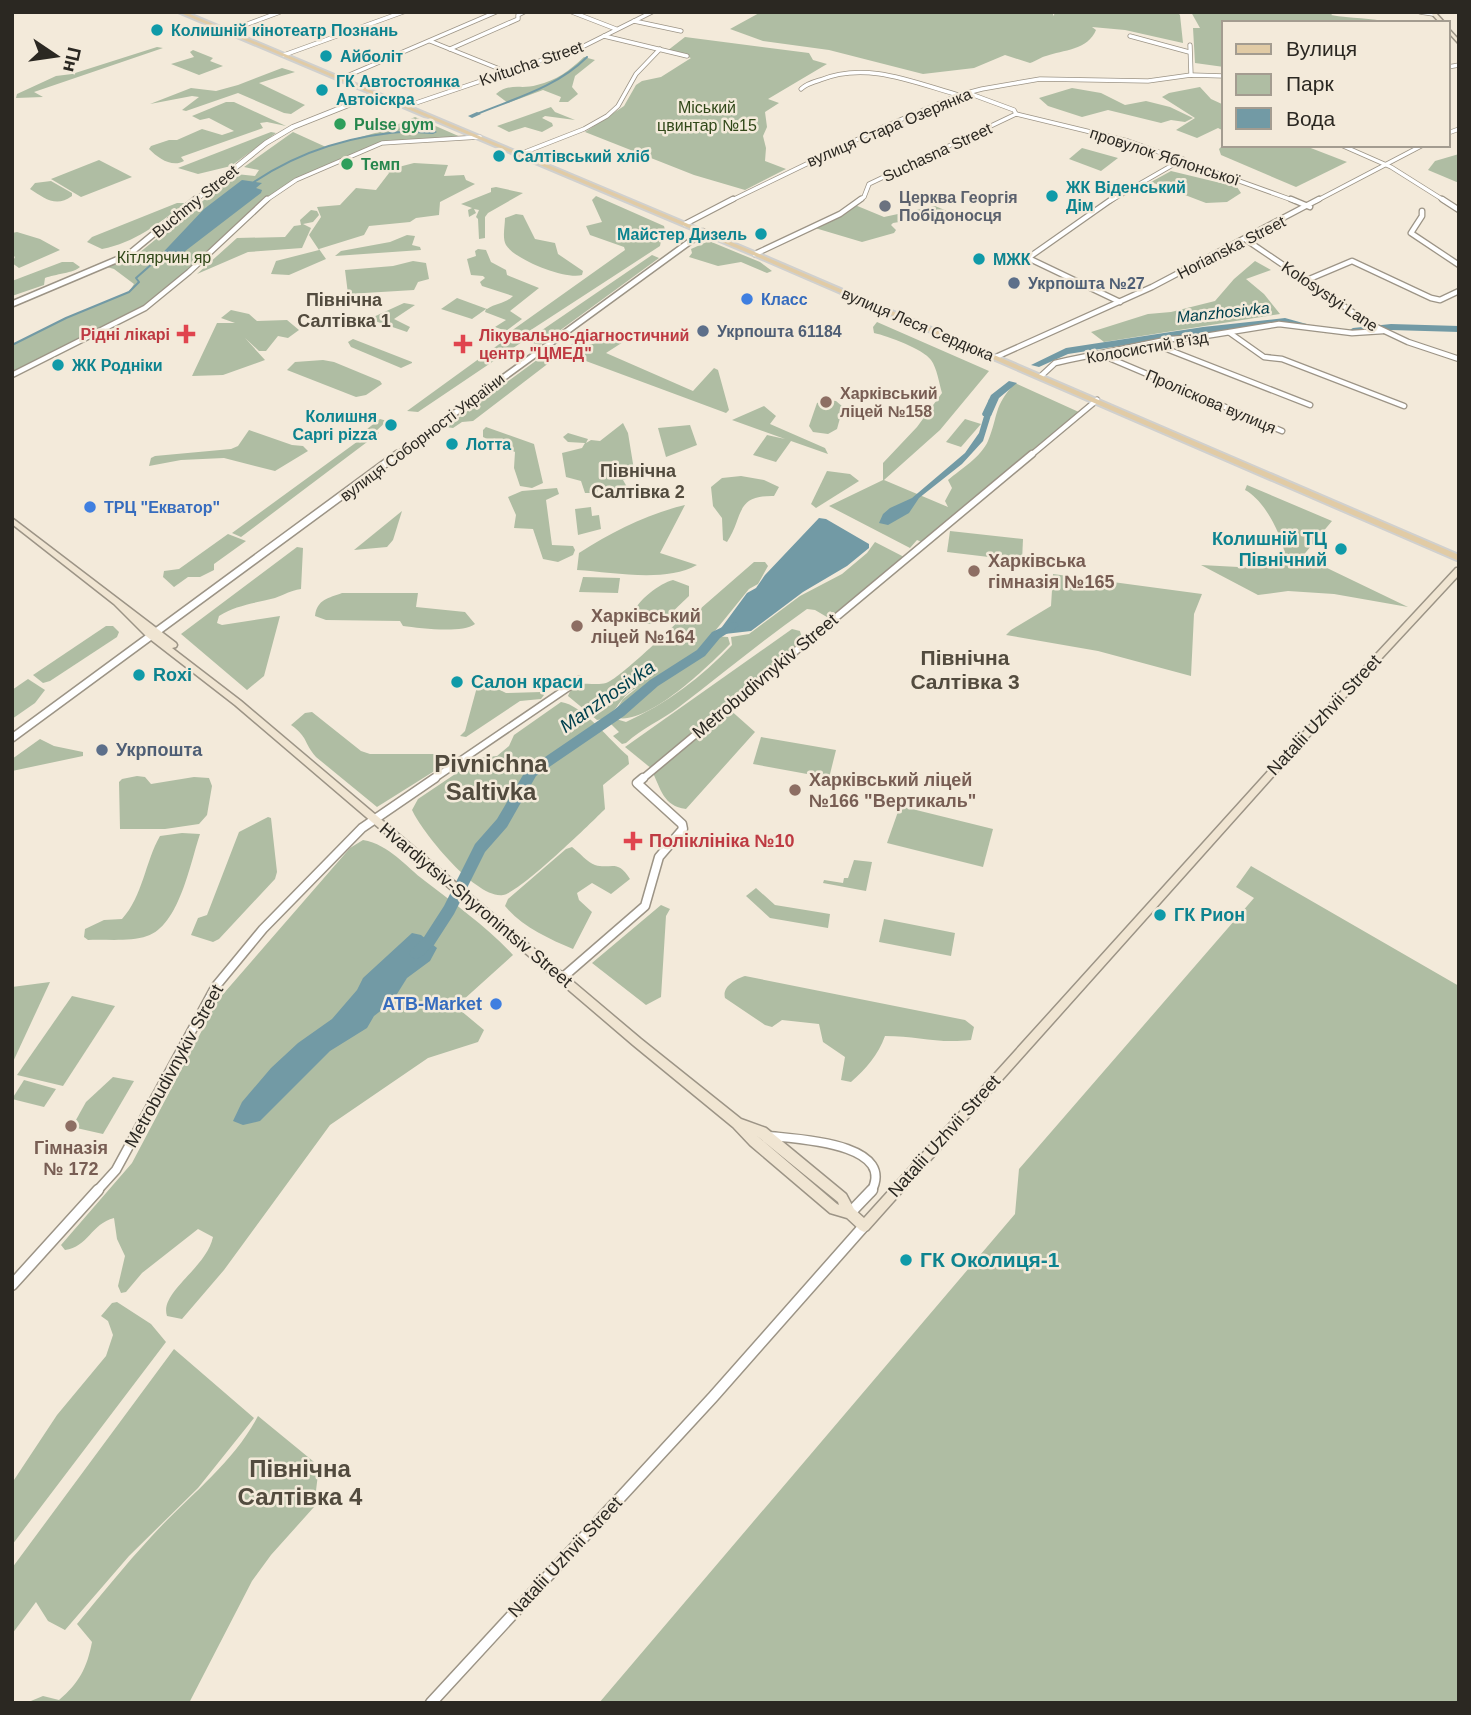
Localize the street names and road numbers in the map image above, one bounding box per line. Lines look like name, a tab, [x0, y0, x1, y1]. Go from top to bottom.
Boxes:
street label: Kvitucha Street	[477, 38, 586, 89]
street label: вулиця Стара Озерянка	[804, 85, 974, 170]
street label: Suchasna Street	[880, 120, 995, 185]
street label: провулок Яблонської	[1088, 124, 1242, 189]
street label: Buchmy Street	[149, 161, 242, 241]
street label: Horianska Street	[1174, 213, 1289, 282]
street label: Kolosystyi Lane	[1279, 258, 1381, 335]
street label: вулиця Леся Сердюка	[839, 285, 996, 364]
street label: Колосистий в'їзд	[1085, 328, 1210, 367]
street label: Проліскова вулиця	[1143, 366, 1278, 437]
street label: вулиця Соборності України	[337, 370, 508, 505]
street label: Metrobudivnykiv Street	[688, 609, 842, 743]
street label: Natalii Uzhvii Street	[1263, 651, 1385, 779]
street label: Hvardiytsiv-Shyronintsiv Street	[376, 819, 576, 991]
street label: Metrobudivnykiv Street	[121, 981, 227, 1151]
street label: Natalii Uzhvii Street	[884, 1071, 1004, 1201]
street label: Natalii Uzhvii Street	[504, 1493, 626, 1621]

